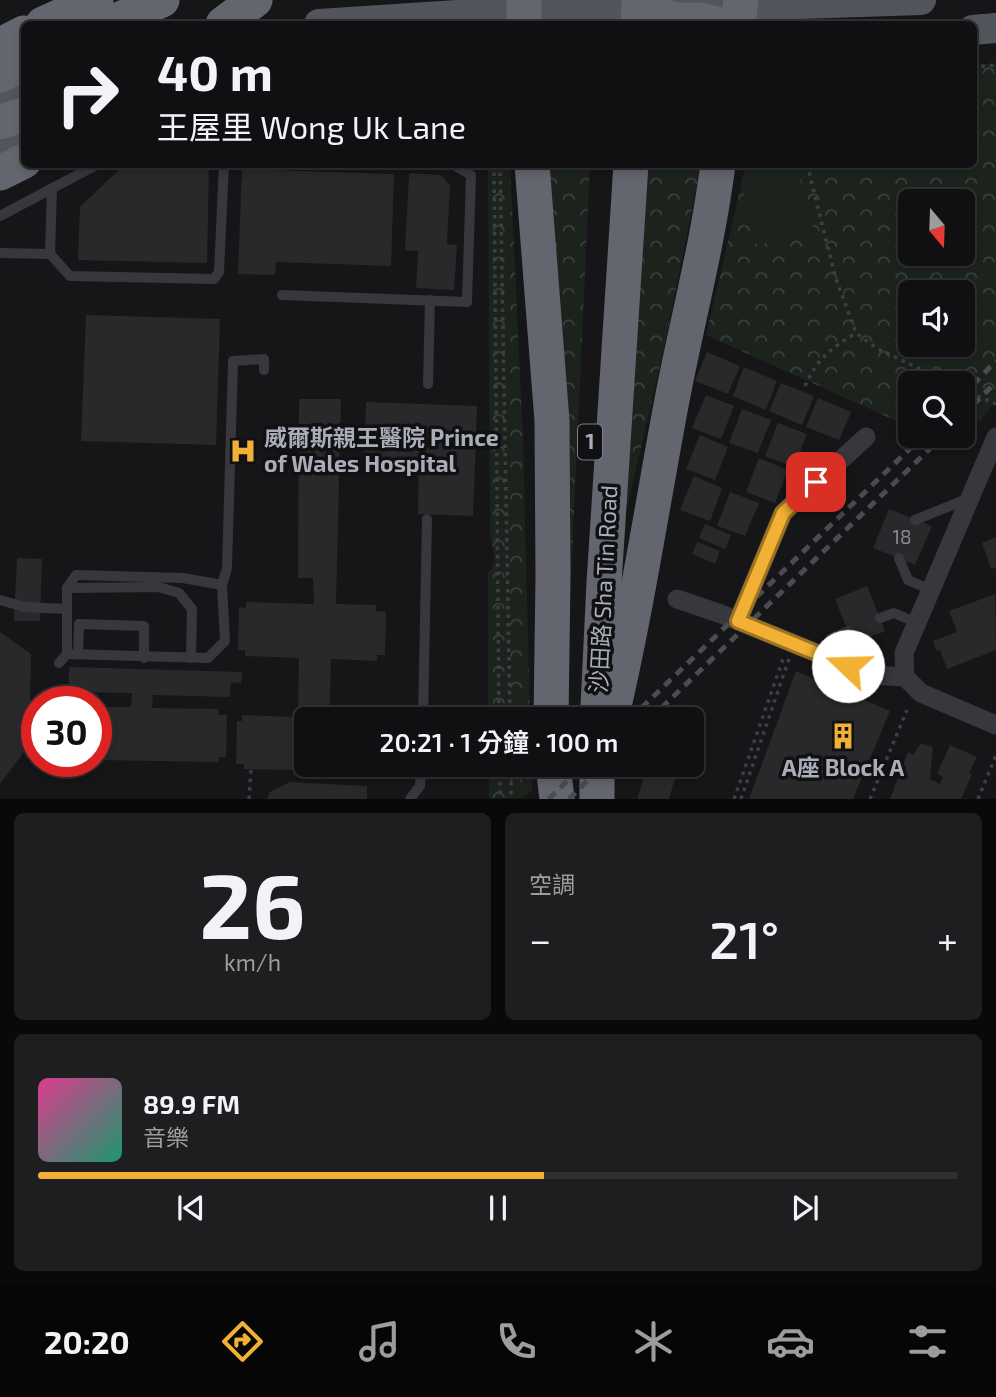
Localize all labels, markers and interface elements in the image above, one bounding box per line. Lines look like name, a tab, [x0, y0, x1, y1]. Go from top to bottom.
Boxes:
text: 40 m	[157, 42, 273, 101]
icon: right	[42, 49, 133, 140]
text: 王屋里 Wong Uk Lane	[157, 107, 466, 145]
north arrow	[898, 189, 975, 266]
map controls	[898, 189, 975, 448]
button: sound	[898, 280, 975, 357]
button: search	[898, 371, 975, 448]
place label: 威爾斯親王醫院 Prince of Wales Hospital	[264, 423, 499, 477]
road number: 1	[578, 424, 602, 460]
hospital icon: 威爾斯親王醫院 Prince of Wales Hospital	[228, 436, 258, 466]
pin	[786, 452, 846, 512]
icon: arrive	[797, 463, 835, 501]
street label: 沙田路 Sha Tin Road	[584, 484, 622, 694]
house number: 18	[892, 525, 912, 548]
position arrow	[811, 629, 885, 703]
speed limit sign: 30	[21, 686, 112, 777]
building icon: A座 Block A	[828, 721, 858, 751]
text: 20:21 · 1 分鐘 · 100 m	[380, 726, 618, 757]
place label: A座 Block A	[782, 753, 904, 781]
text: 26	[199, 848, 306, 957]
text: 空調	[529, 870, 575, 898]
text: 21°	[709, 907, 779, 969]
text: −	[529, 916, 551, 962]
text: +	[937, 916, 958, 962]
text: km/h	[224, 948, 281, 976]
text: 89.9 FM	[143, 1088, 240, 1119]
text: 音樂	[143, 1123, 189, 1151]
icon: previous	[172, 1189, 210, 1227]
icon: pause	[479, 1189, 517, 1227]
icon: next	[786, 1189, 824, 1227]
icon: directions	[218, 1317, 267, 1366]
icon: music	[355, 1317, 404, 1366]
icon: phone	[492, 1317, 541, 1366]
icon: climate	[629, 1317, 678, 1366]
icon: car	[766, 1317, 815, 1366]
icon: filters	[903, 1317, 952, 1366]
text: 20:20	[44, 1322, 130, 1360]

